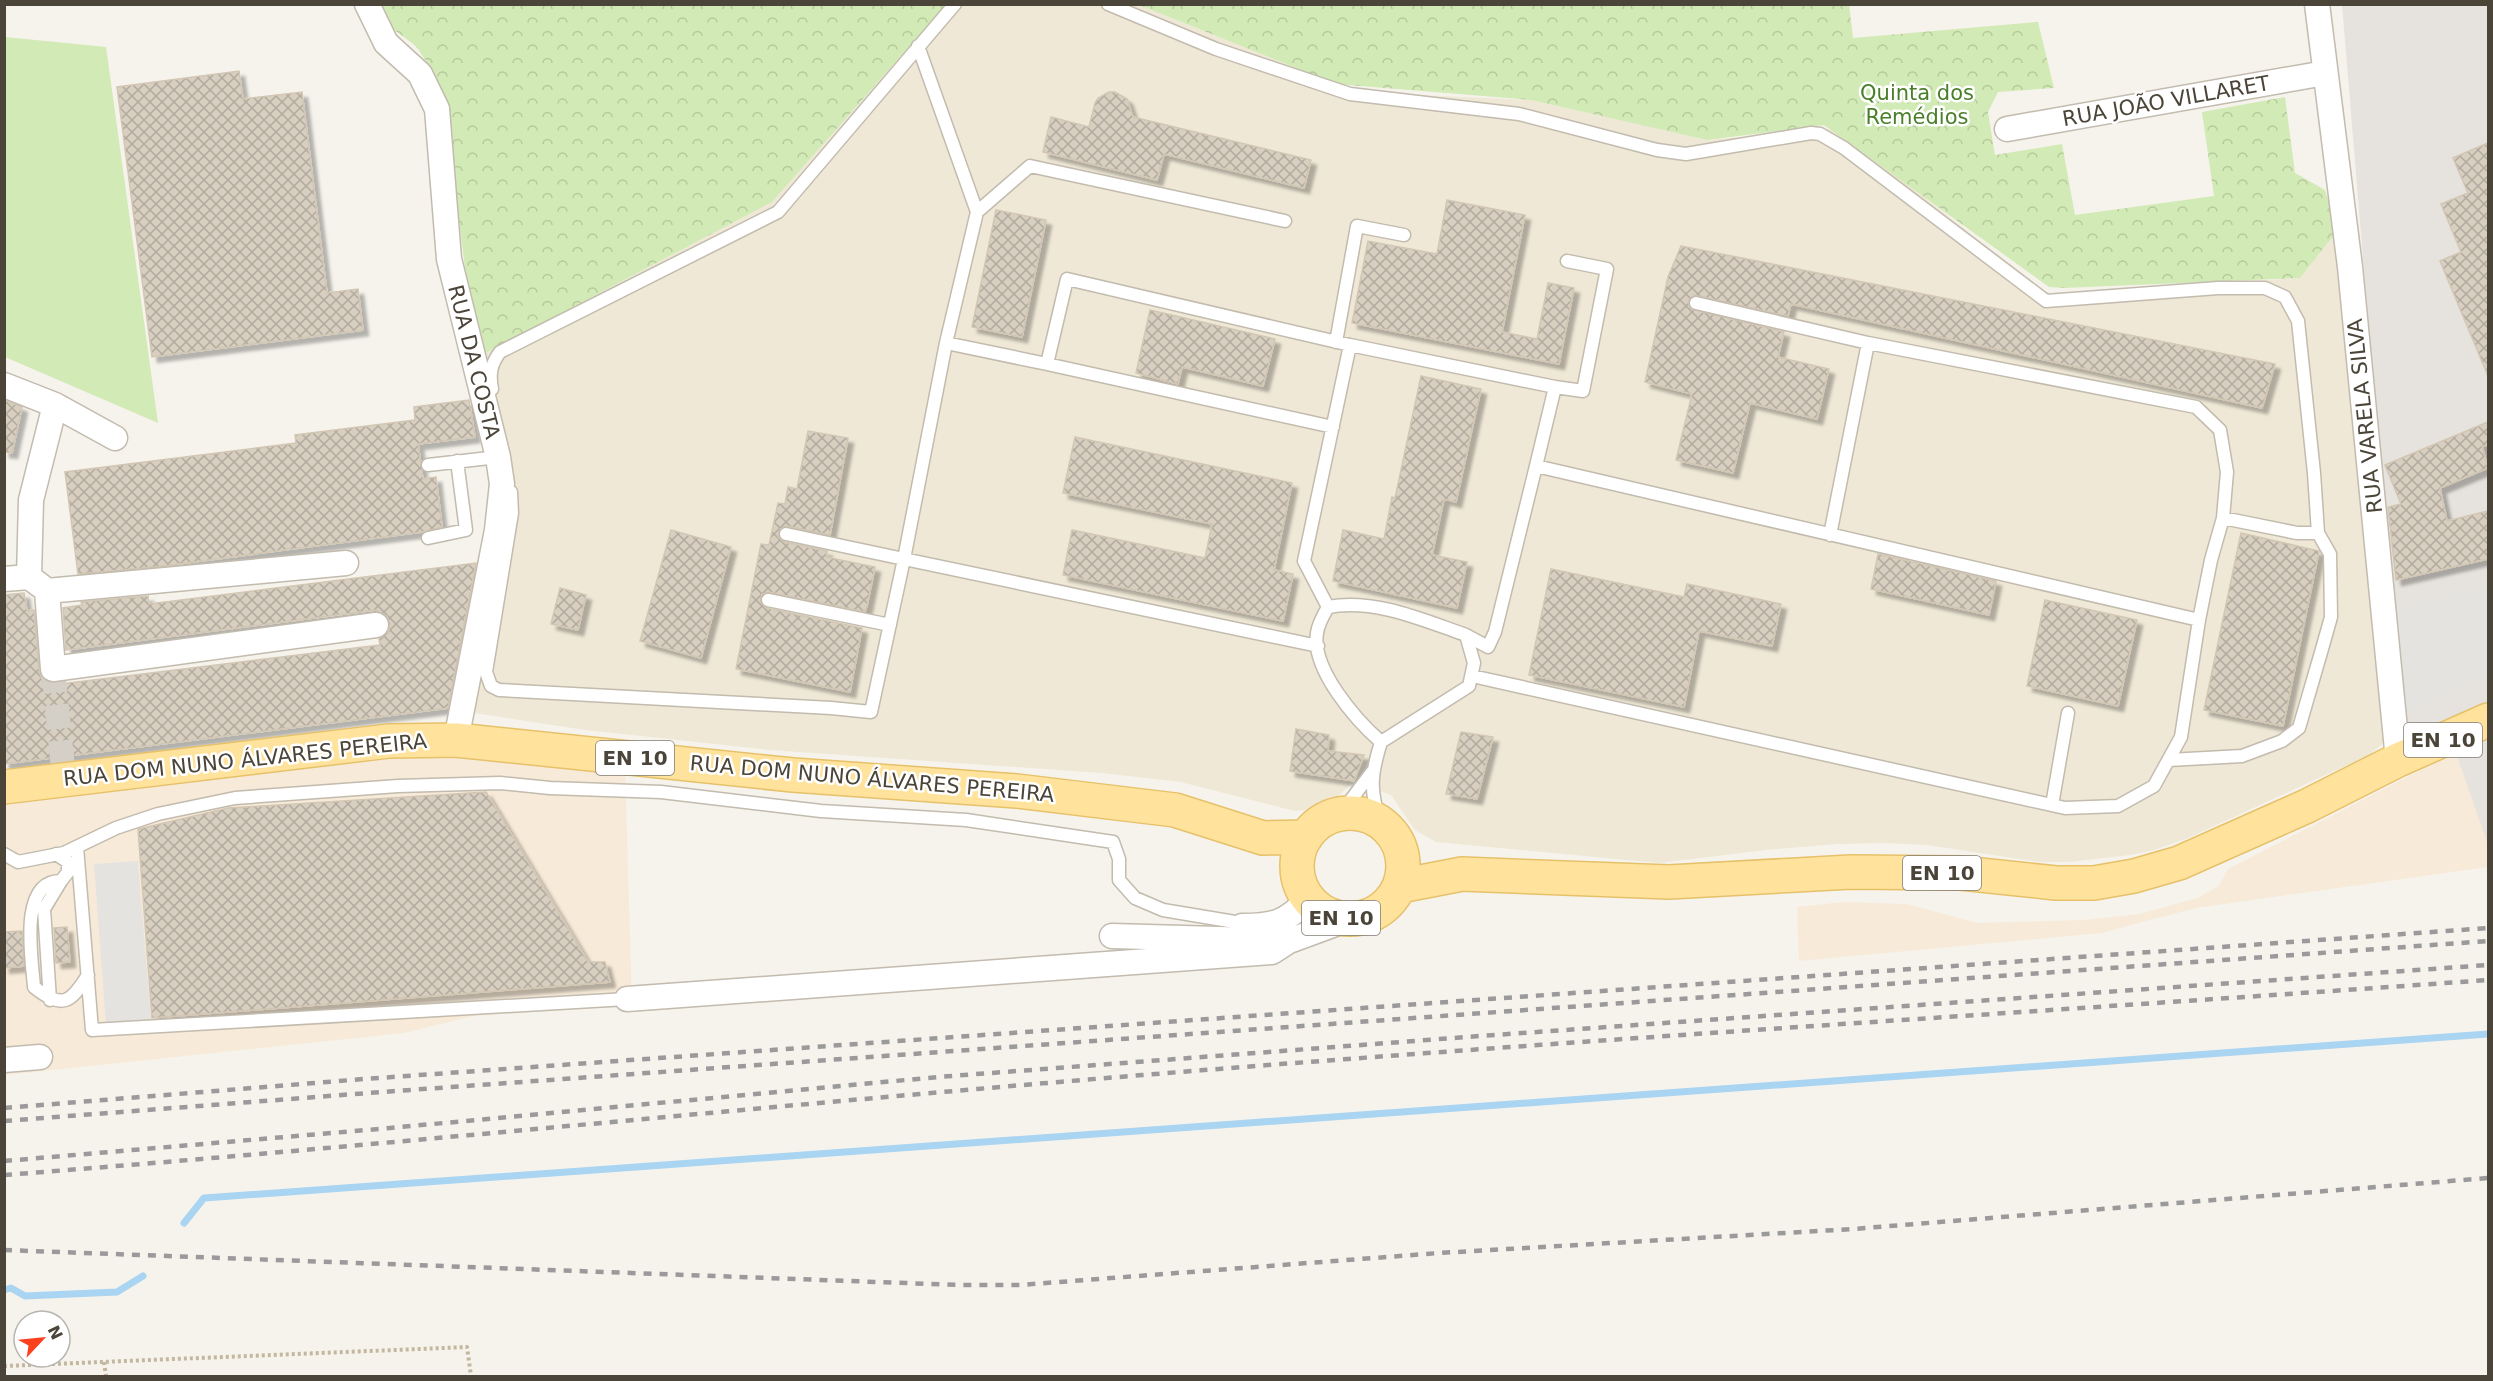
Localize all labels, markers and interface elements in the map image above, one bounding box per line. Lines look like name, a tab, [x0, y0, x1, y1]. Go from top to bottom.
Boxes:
street label: RUA JOÃO VILLARET	[2060, 69, 2272, 131]
park label: Quinta dos Remédios	[1860, 81, 1974, 129]
street label: RUA DA COSTA	[443, 282, 505, 442]
street label: RUA VARELA SILVA	[2343, 317, 2387, 515]
road number: EN 10	[2404, 723, 2482, 757]
street label: RUA DOM NUNO ÁLVARES PEREIRA	[62, 728, 429, 791]
road number: EN 10	[596, 741, 674, 775]
street label: RUA DOM NUNO ÁLVARES PEREIRA	[689, 750, 1056, 807]
road number: EN 10	[1903, 856, 1981, 890]
road number: EN 10	[1302, 901, 1380, 935]
north arrow	[12, 1309, 72, 1369]
text: N	[44, 1322, 67, 1343]

